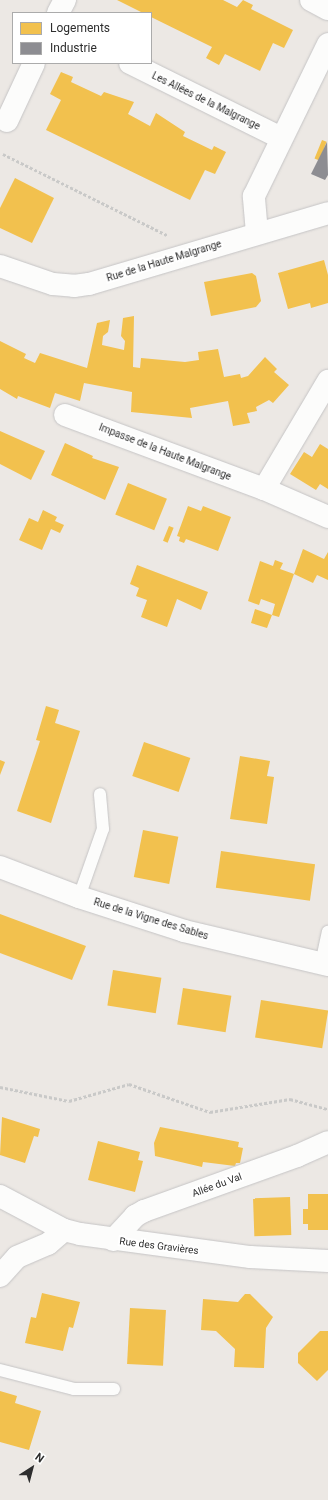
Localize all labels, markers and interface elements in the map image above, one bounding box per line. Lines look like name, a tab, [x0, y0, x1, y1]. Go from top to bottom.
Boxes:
legend	[12, 12, 152, 64]
text: Logements	[50, 21, 110, 35]
text: Industrie	[50, 41, 97, 55]
street label: Les Allées de la Malgrange	[150, 70, 262, 132]
street label: Rue de la Haute Malgrange	[105, 238, 223, 284]
street label: Impasse de la Haute Malgrange	[97, 421, 233, 483]
street label: Rue de la Vigne des Sables	[92, 896, 210, 942]
street label: Allée du Val	[190, 1170, 244, 1200]
street label: Rue des Gravières	[119, 1235, 199, 1257]
north arrow	[12, 1448, 52, 1488]
text: N	[32, 1450, 46, 1465]

